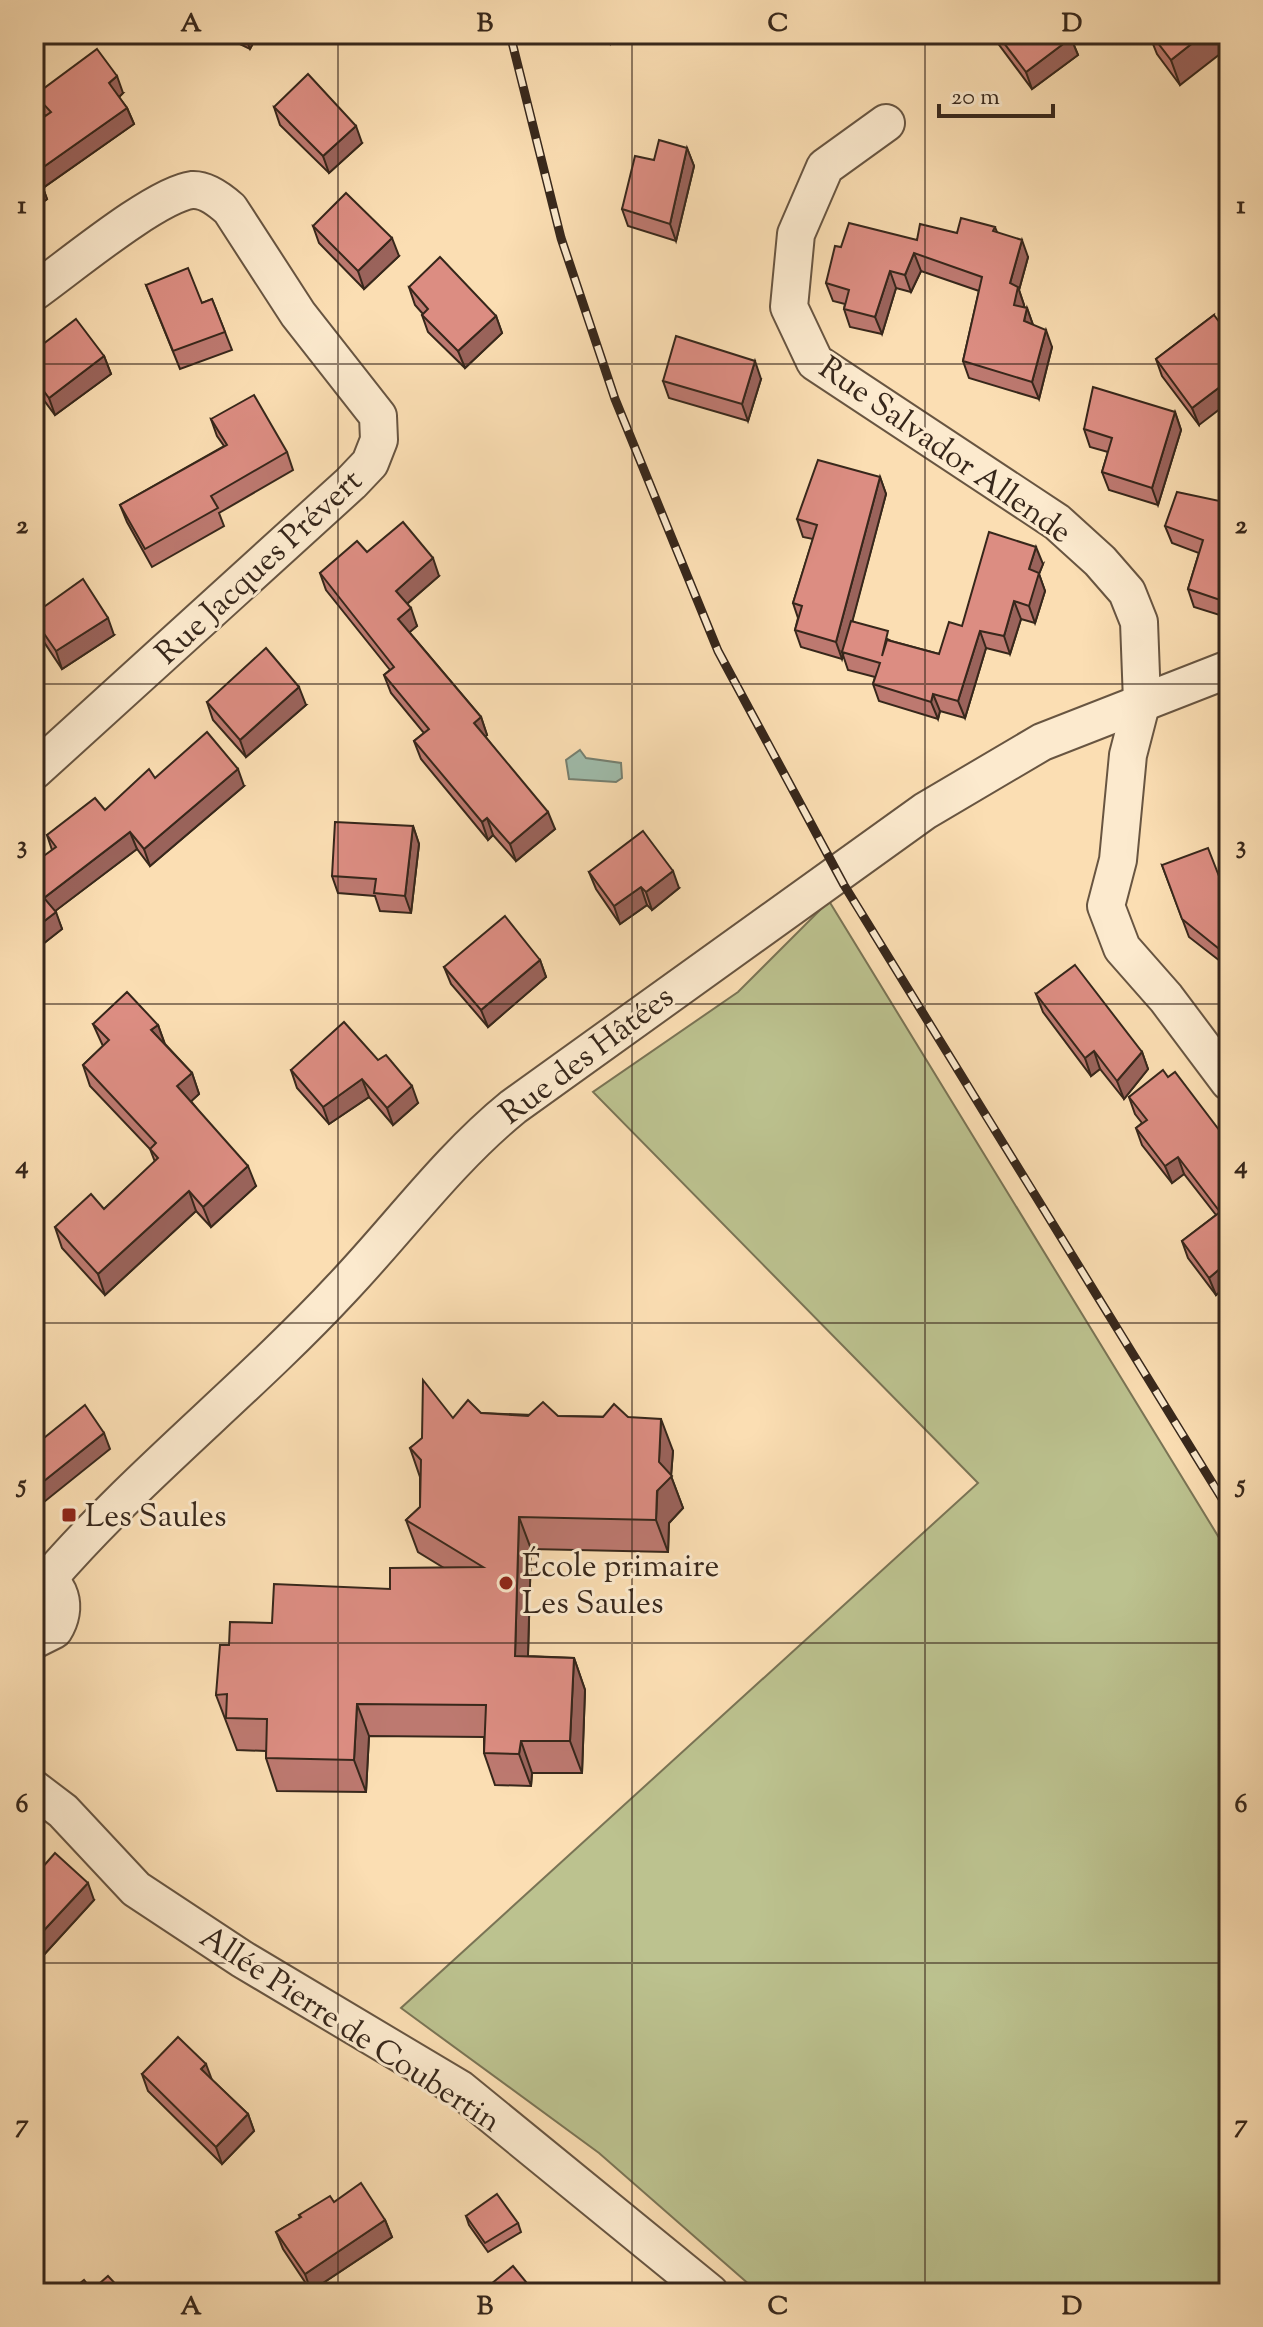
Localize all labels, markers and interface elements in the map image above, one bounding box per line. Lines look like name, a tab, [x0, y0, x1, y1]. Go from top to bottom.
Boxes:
text: A	[180, 6, 202, 43]
text: B	[477, 6, 494, 43]
text: C	[768, 6, 788, 43]
text: D	[1062, 6, 1082, 43]
scale bar	[939, 68, 1053, 118]
text: 20 m	[951, 81, 1000, 115]
text: 1	[18, 188, 27, 225]
text: 1	[1237, 188, 1246, 225]
street label: Rue Salvador Allende	[808, 347, 1080, 556]
street label: Rue Jacques Prévert	[146, 460, 374, 676]
text: 2	[16, 508, 29, 545]
text: 2	[1235, 508, 1248, 545]
text: 3	[17, 828, 27, 865]
text: 3	[1236, 828, 1246, 865]
street label: Rue des Hâtées	[491, 976, 684, 1137]
text: 4	[14, 1148, 29, 1185]
text: 4	[1233, 1148, 1248, 1185]
text: 5	[16, 1467, 27, 1504]
text: 5	[1235, 1467, 1246, 1504]
place label: Les Saules	[85, 1495, 227, 1541]
marker: Les Saules	[60, 1506, 78, 1524]
place label: École primaire Les Saules	[522, 1545, 719, 1628]
marker: École primaire Les Saules	[497, 1574, 515, 1592]
text: 6	[16, 1787, 29, 1824]
text: 6	[1235, 1787, 1248, 1824]
street label: Allée Pierre de Coubertin	[190, 1916, 509, 2145]
text: 7	[15, 2107, 29, 2144]
text: 7	[1234, 2107, 1248, 2144]
text: A	[180, 2289, 202, 2326]
text: B	[477, 2289, 494, 2326]
text: C	[768, 2289, 788, 2326]
text: D	[1062, 2289, 1082, 2326]

